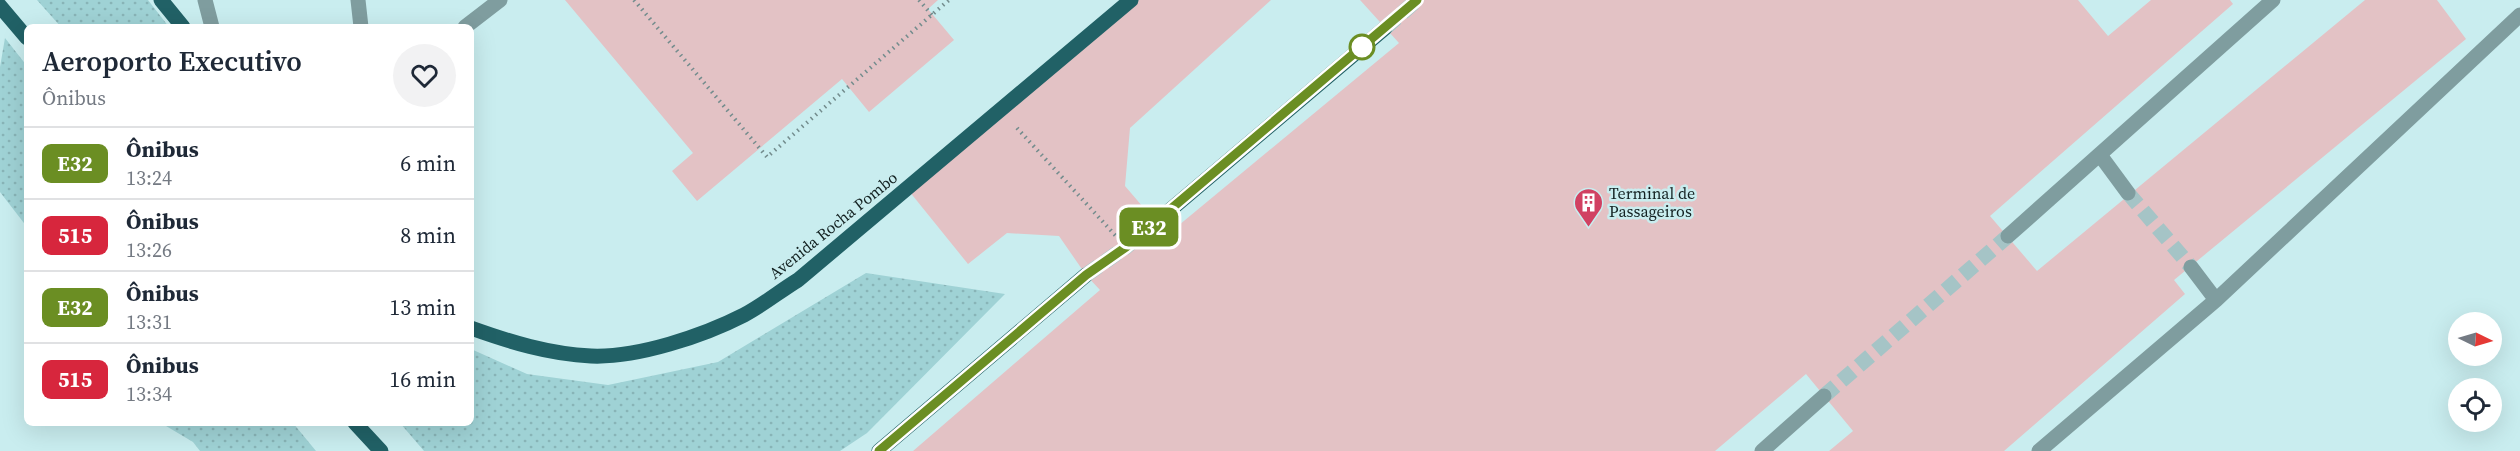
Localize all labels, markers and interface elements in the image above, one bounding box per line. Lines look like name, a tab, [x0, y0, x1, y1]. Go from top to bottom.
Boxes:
unlabelled marker	[1349, 34, 1375, 60]
text: Aeroporto Executivo	[42, 42, 302, 80]
button: heart	[393, 44, 456, 107]
text: Ônibus	[42, 84, 106, 112]
text: Ônibus	[126, 134, 199, 164]
text: 6 min	[400, 148, 456, 178]
text: E32	[57, 149, 93, 178]
text: 13:24	[126, 164, 172, 192]
street label: Avenida Rocha Pombo	[764, 166, 902, 284]
place label: Terminal de Passageiros	[1609, 182, 1695, 222]
building icon: Terminal de Passageiros	[1572, 186, 1604, 228]
text: Ônibus	[126, 206, 199, 236]
line badge: E32	[1114, 208, 1184, 246]
text: E32	[1131, 213, 1167, 242]
text: 8 min	[400, 220, 456, 250]
text: 515	[58, 221, 92, 250]
text: 13:26	[126, 236, 172, 264]
text: Ônibus	[126, 278, 199, 308]
text: 13 min	[389, 292, 456, 322]
text: E32	[57, 293, 93, 322]
text: 13:31	[126, 308, 172, 336]
north arrow	[2448, 312, 2502, 366]
map controls	[2448, 312, 2502, 432]
text: Ônibus	[126, 350, 199, 380]
text: 16 min	[389, 364, 456, 394]
text: 515	[58, 365, 92, 394]
button: locate	[2448, 378, 2502, 432]
text: 13:34	[126, 380, 172, 408]

